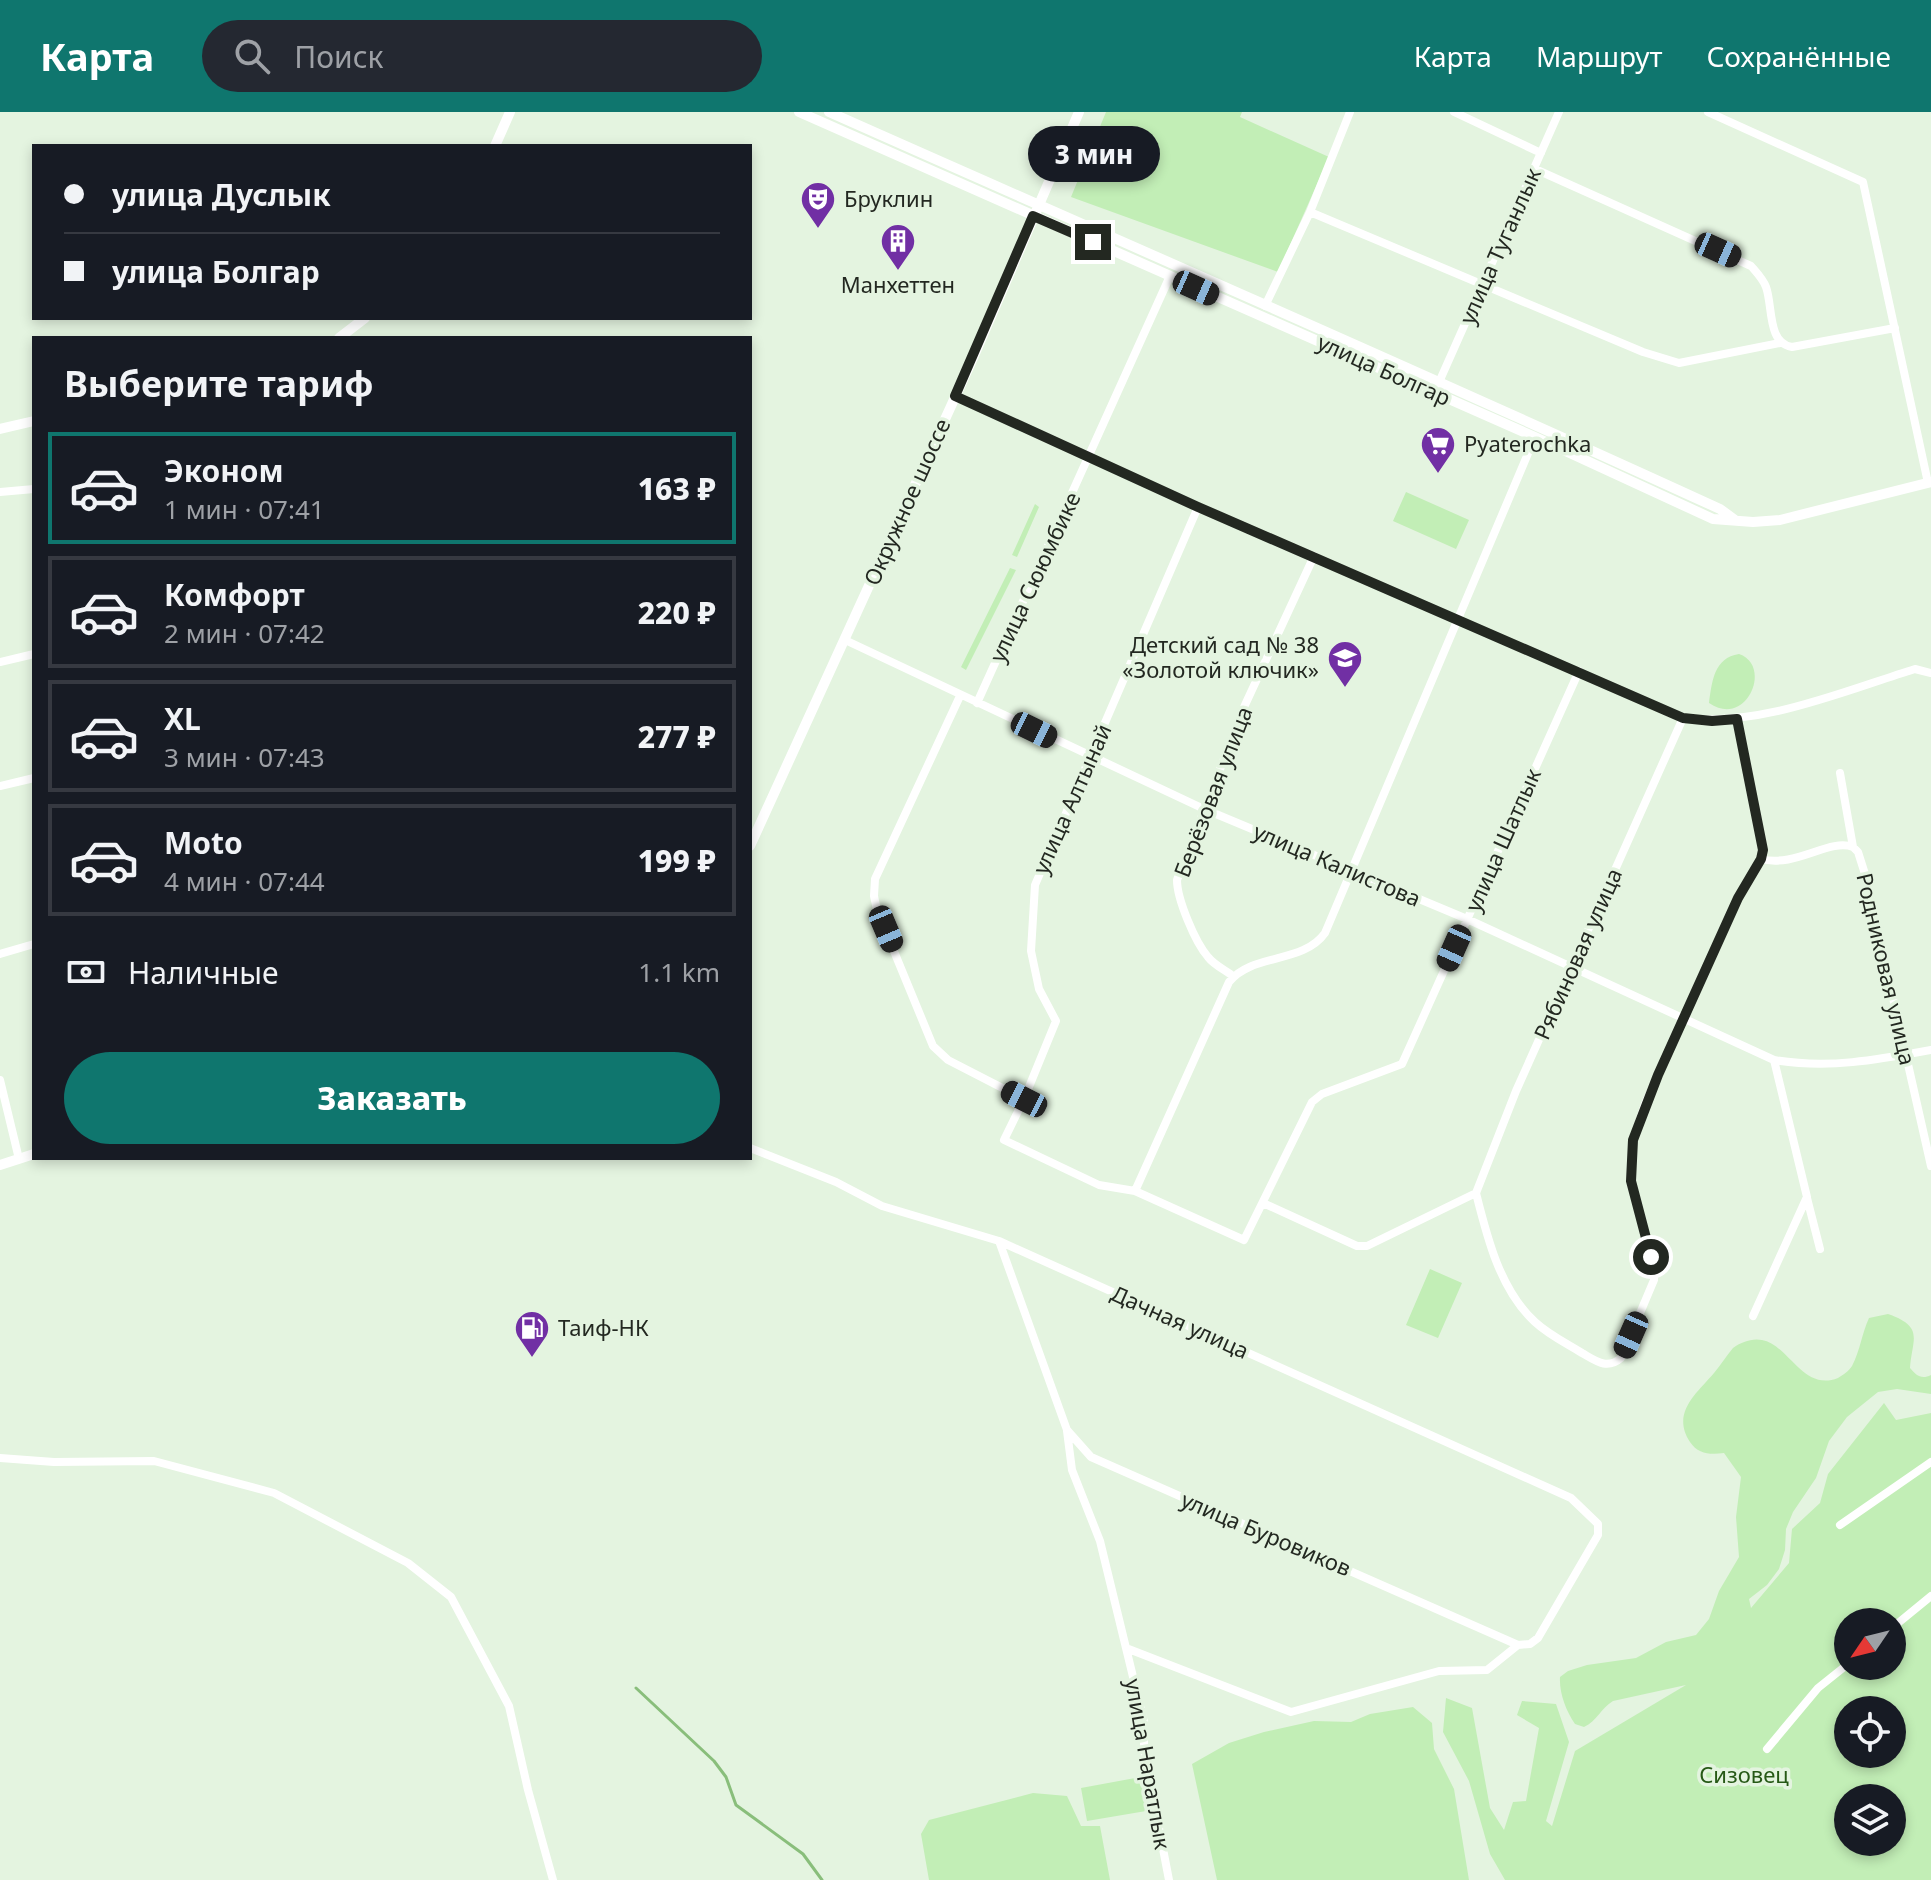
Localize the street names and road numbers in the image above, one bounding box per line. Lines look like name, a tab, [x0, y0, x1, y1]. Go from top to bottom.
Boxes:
street label: улица Туганлык	[1451, 163, 1547, 328]
street label: улица Болгар	[1313, 326, 1456, 412]
street label: Окружное шоссе	[856, 413, 956, 590]
street label: улица Сююмбике	[982, 487, 1087, 666]
street label: Берёзовая улица	[1166, 702, 1258, 881]
street label: улица Алтынай	[1025, 719, 1118, 878]
street label: улица Шатлык	[1457, 763, 1547, 916]
street label: улица Калистова	[1249, 815, 1426, 913]
street label: Рябиновая улица	[1526, 863, 1628, 1044]
street label: Родниковая улица	[1850, 870, 1924, 1068]
street label: Дачная улица	[1107, 1277, 1254, 1365]
street label: улица Буровиков	[1177, 1484, 1356, 1582]
street label: улица Наратлык	[1119, 1676, 1179, 1852]

